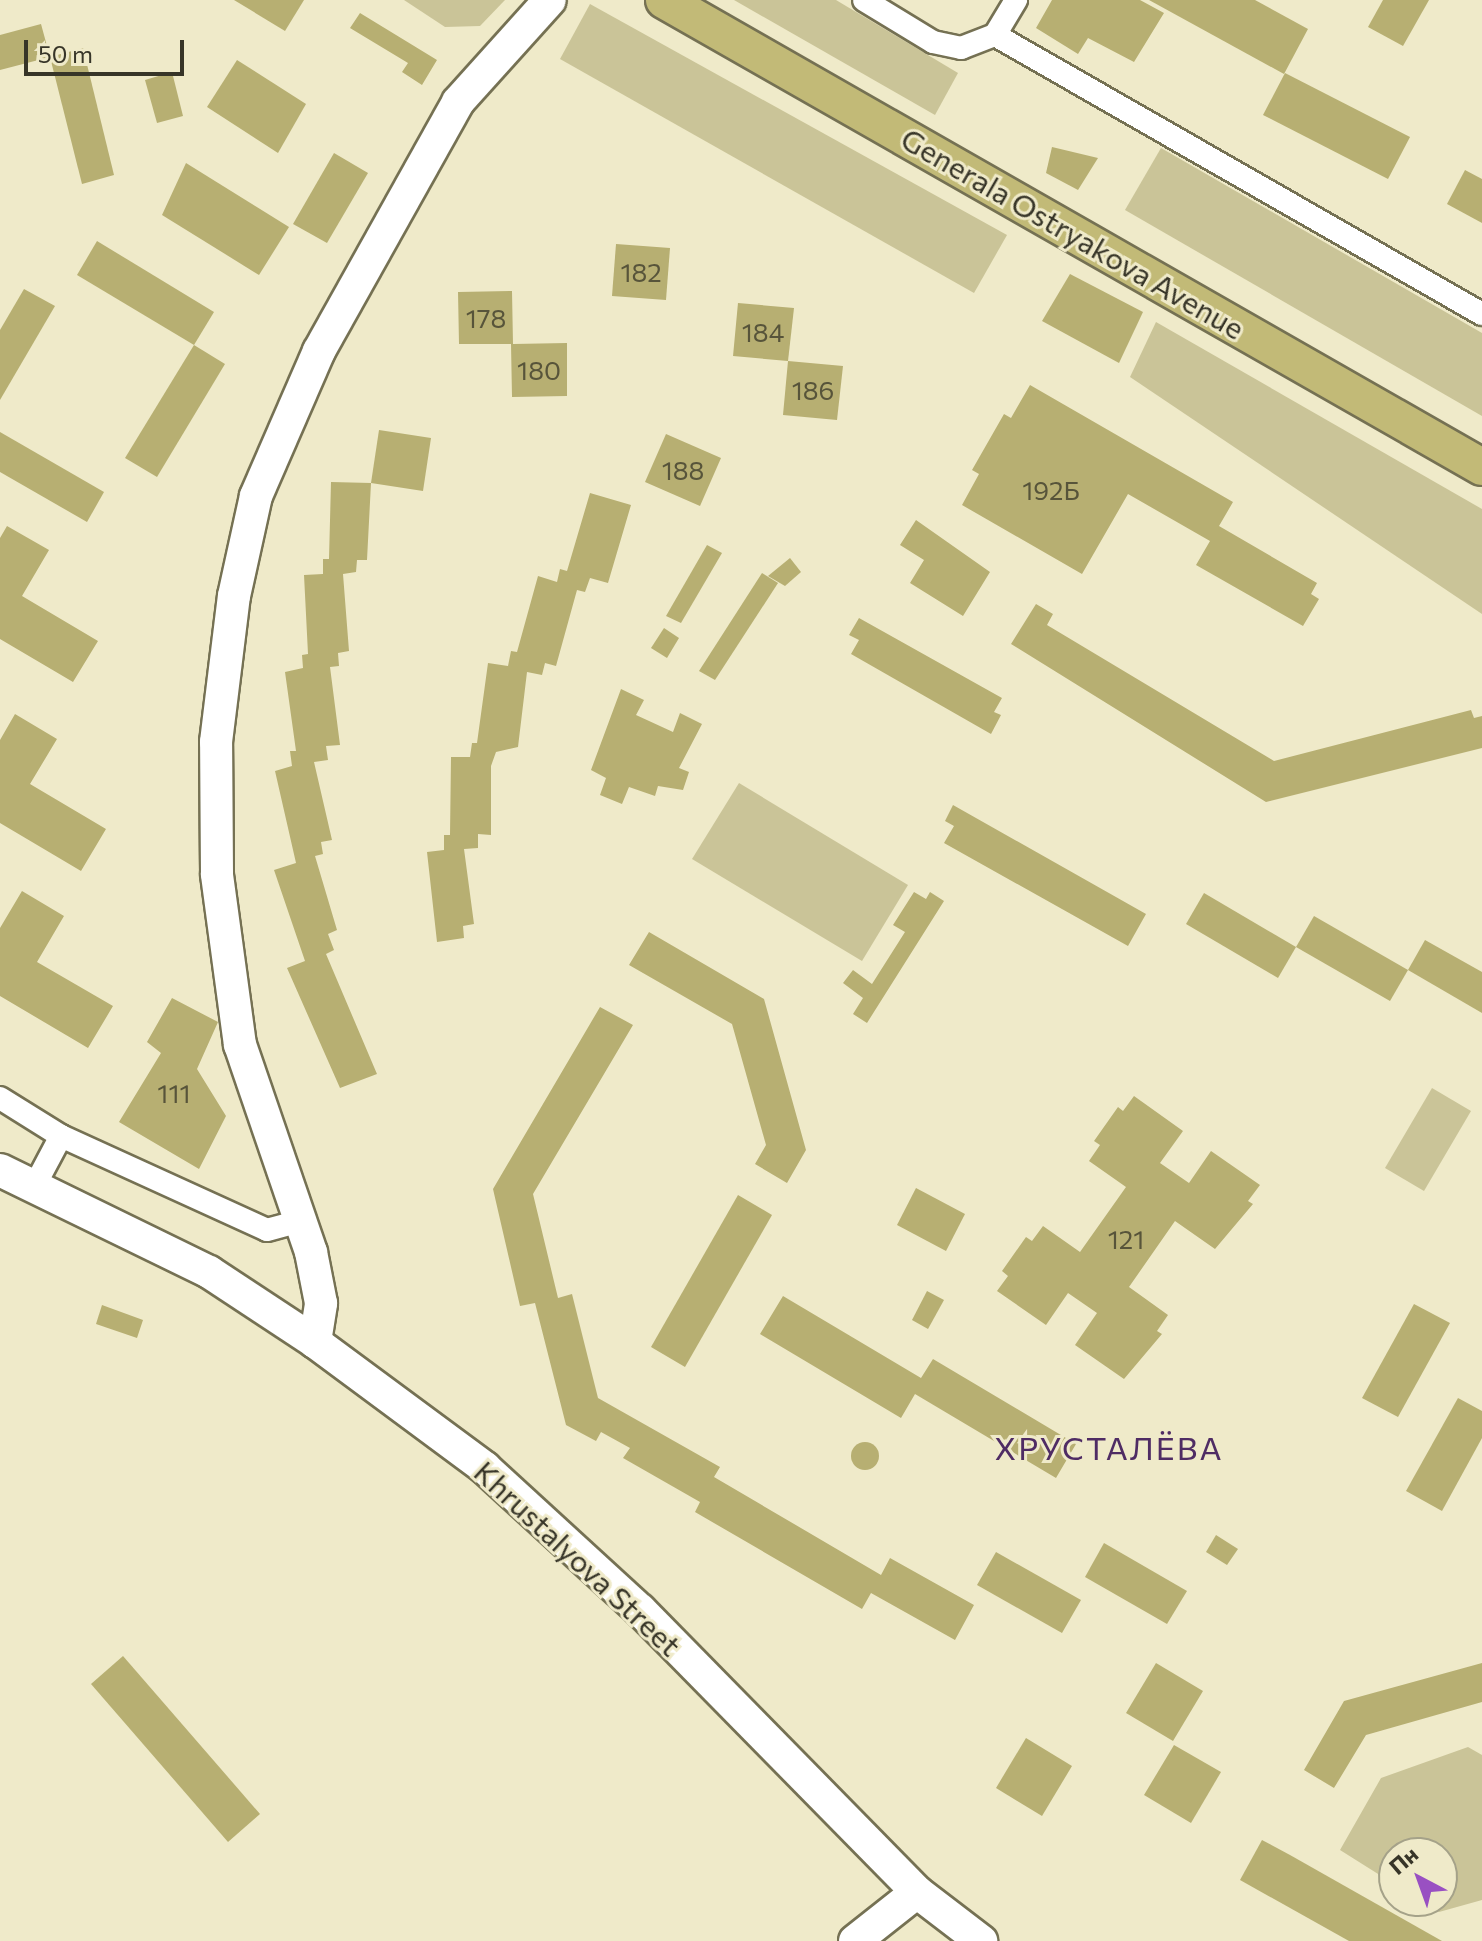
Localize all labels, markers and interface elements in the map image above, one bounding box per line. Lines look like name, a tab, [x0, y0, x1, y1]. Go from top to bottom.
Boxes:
scale bar	[28, 24, 188, 74]
text: 50 m	[38, 39, 93, 68]
street label: Generala Ostryakova Avenue	[895, 120, 1251, 346]
house number: 182	[620, 256, 662, 288]
house number: 178	[466, 302, 506, 334]
house number: 184	[742, 316, 784, 348]
house number: 180	[517, 354, 561, 386]
house number: 186	[792, 374, 834, 406]
house number: 188	[662, 454, 704, 486]
house number: 192Б	[1022, 474, 1080, 506]
house number: 111	[157, 1077, 191, 1109]
house number: 121	[1108, 1223, 1144, 1255]
district label: ХРУСТАЛЁВА	[994, 1428, 1224, 1466]
street label: Khrustalyova Street	[467, 1453, 689, 1663]
north arrow	[1378, 1837, 1458, 1917]
text: Пн	[1383, 1840, 1423, 1880]

